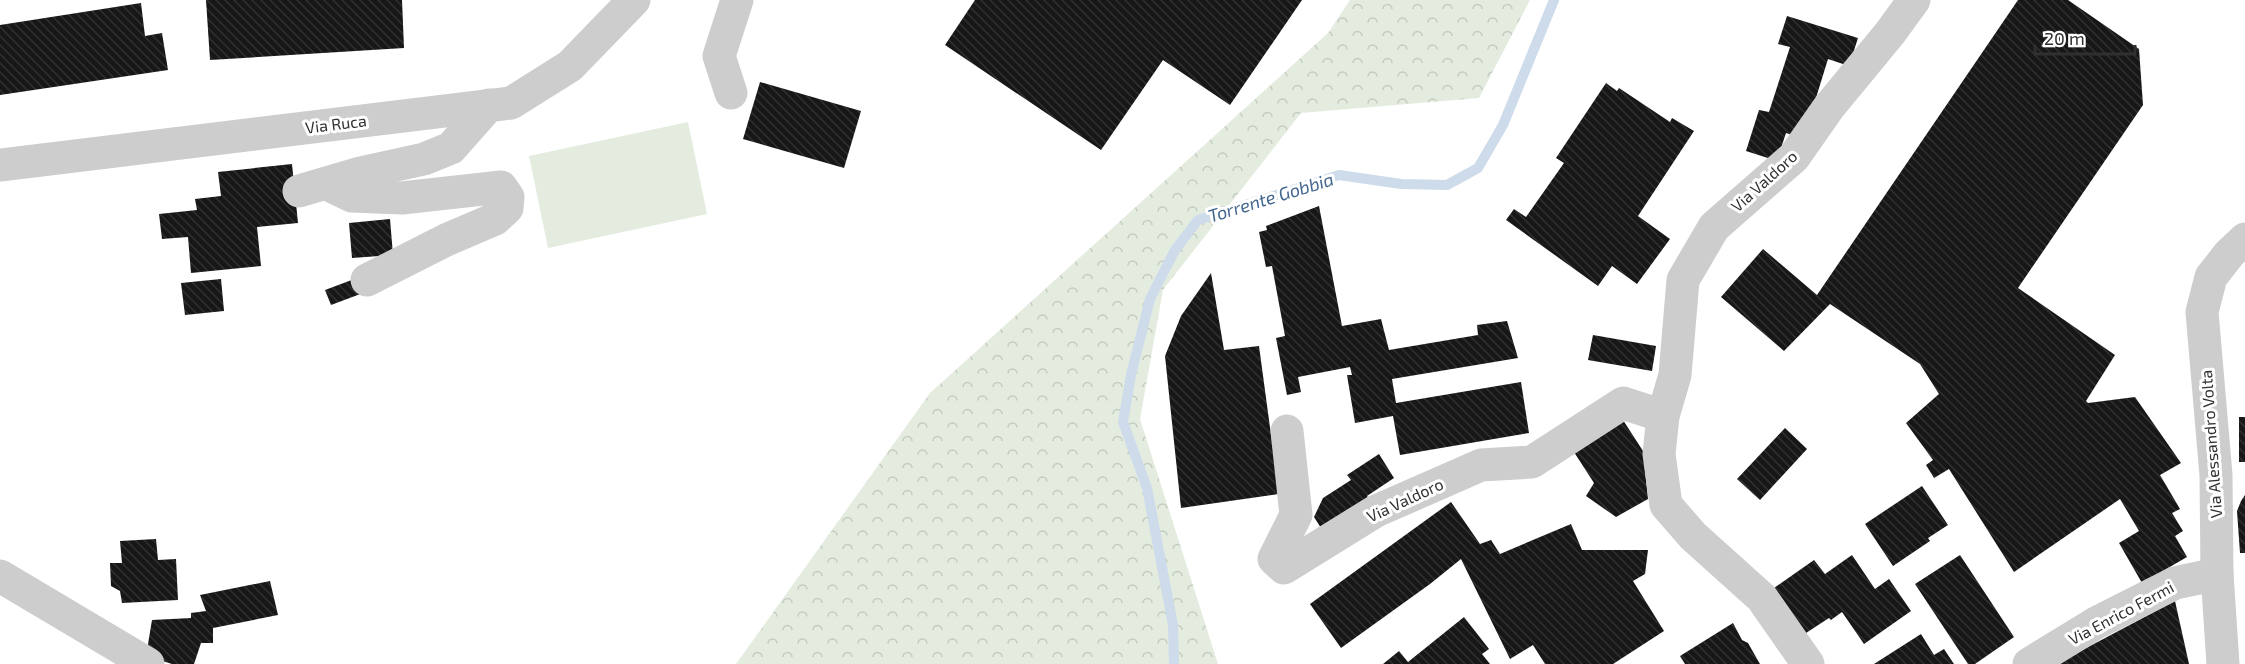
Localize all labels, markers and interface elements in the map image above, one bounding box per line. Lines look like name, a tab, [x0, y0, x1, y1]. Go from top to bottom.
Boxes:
scale bar	[2035, 18, 2136, 56]
text: 20 m	[2044, 27, 2085, 49]
street label: Via Ruca	[304, 110, 368, 137]
street label: Via Valdoro	[1727, 146, 1801, 215]
water label: Torrente Gobbia	[1205, 168, 1336, 227]
street label: Via Alessandro Volta	[2196, 369, 2225, 519]
street label: Via Valdoro	[1364, 474, 1446, 526]
street label: Via Enrico Fermi	[2065, 577, 2177, 648]

